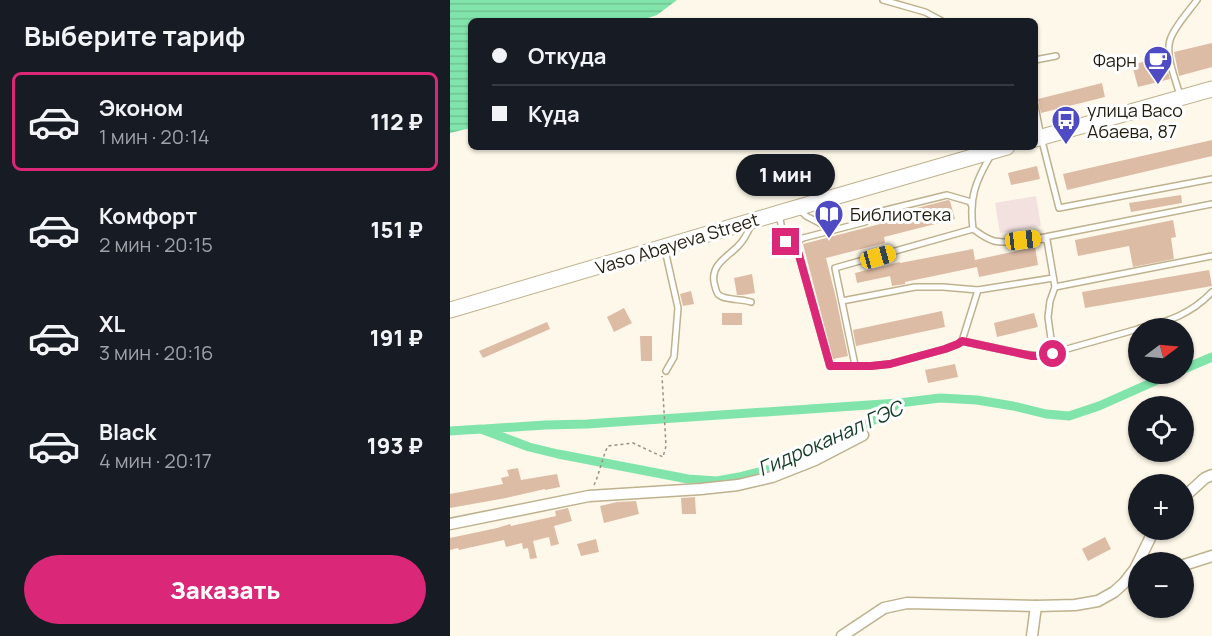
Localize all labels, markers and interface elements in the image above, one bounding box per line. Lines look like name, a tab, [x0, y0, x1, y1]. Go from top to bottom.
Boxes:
text: Выберите тариф	[24, 17, 245, 54]
text: Откуда	[528, 41, 607, 71]
cafe icon: Фарн	[1142, 44, 1174, 86]
place label: Фарн	[1093, 48, 1137, 72]
text: Эконом	[99, 93, 183, 123]
icon: car	[27, 95, 81, 149]
place label: улица Васо Абаева, 87	[1087, 98, 1183, 143]
text: Куда	[528, 99, 580, 129]
bus stop icon: улица Васо Абаева, 87	[1050, 104, 1082, 146]
text: 112 ₽	[370, 107, 423, 137]
text: 1 мин · 20:14	[99, 123, 210, 150]
callout: 1 мин	[736, 155, 836, 197]
text: 1 мин	[759, 161, 812, 188]
library icon: Библиотека	[813, 198, 845, 240]
text: Комфорт	[99, 201, 197, 231]
place label: Библиотека	[850, 202, 951, 226]
icon: car	[27, 203, 81, 257]
street label: Vaso Abayeva Street	[592, 207, 762, 279]
text: 151 ₽	[370, 215, 423, 245]
route end	[772, 228, 799, 255]
car	[1004, 229, 1042, 251]
text: 2 мин · 20:15	[99, 231, 213, 258]
car	[858, 243, 898, 271]
text: XL	[99, 309, 125, 339]
icon: car	[27, 311, 81, 365]
north arrow	[1128, 318, 1194, 384]
map controls	[1128, 318, 1194, 618]
text: 191 ₽	[370, 323, 423, 353]
text: 3 мин · 20:16	[99, 339, 213, 366]
route start	[1039, 340, 1066, 367]
water label: Гидроканал ГЭС	[753, 393, 908, 482]
button: locate	[1128, 396, 1194, 462]
text: Black	[99, 417, 156, 447]
icon: car	[27, 419, 81, 473]
text: 193 ₽	[367, 431, 423, 461]
text: 4 мин · 20:17	[99, 447, 212, 474]
button: +	[1128, 474, 1194, 540]
button: −	[1128, 552, 1194, 618]
button: Заказать	[24, 555, 426, 624]

